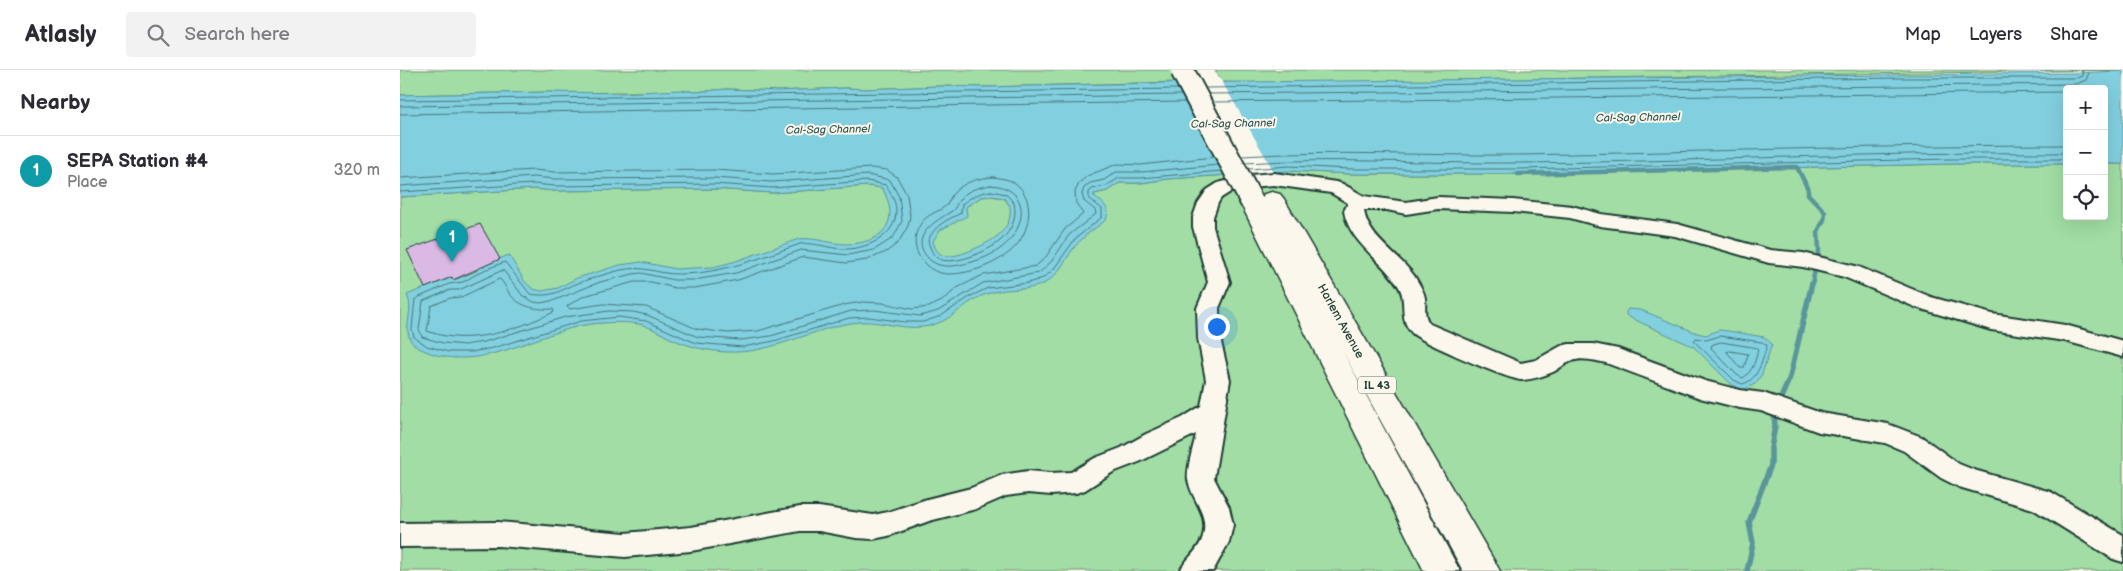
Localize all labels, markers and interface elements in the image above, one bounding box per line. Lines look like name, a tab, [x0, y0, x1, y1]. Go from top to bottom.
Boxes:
search box	[126, 12, 476, 57]
text: Atlasly	[25, 20, 96, 49]
icon: search	[144, 21, 172, 49]
text: Search here	[184, 23, 290, 46]
text: Map	[1905, 24, 1941, 45]
text: Layers	[1969, 24, 2022, 45]
text: Share	[2050, 24, 2098, 45]
map controls	[2063, 85, 2108, 220]
button: +	[2063, 85, 2108, 130]
text: Nearby	[20, 90, 90, 115]
water label: Cal-Sag Channel	[1596, 110, 1681, 125]
water label: Cal-Sag Channel	[1191, 116, 1276, 131]
water label: Cal-Sag Channel	[786, 122, 871, 137]
button: −	[2063, 130, 2108, 175]
text: SEPA Station #4	[67, 150, 208, 173]
text: 1	[33, 161, 39, 180]
text: 320 m	[334, 161, 380, 180]
text: Place	[67, 173, 108, 192]
button: locate	[2063, 175, 2108, 220]
pin: 1	[436, 221, 468, 262]
street label: Harlem Avenue	[1314, 281, 1367, 361]
your location	[1204, 314, 1230, 340]
road number: IL 43	[1358, 376, 1396, 394]

